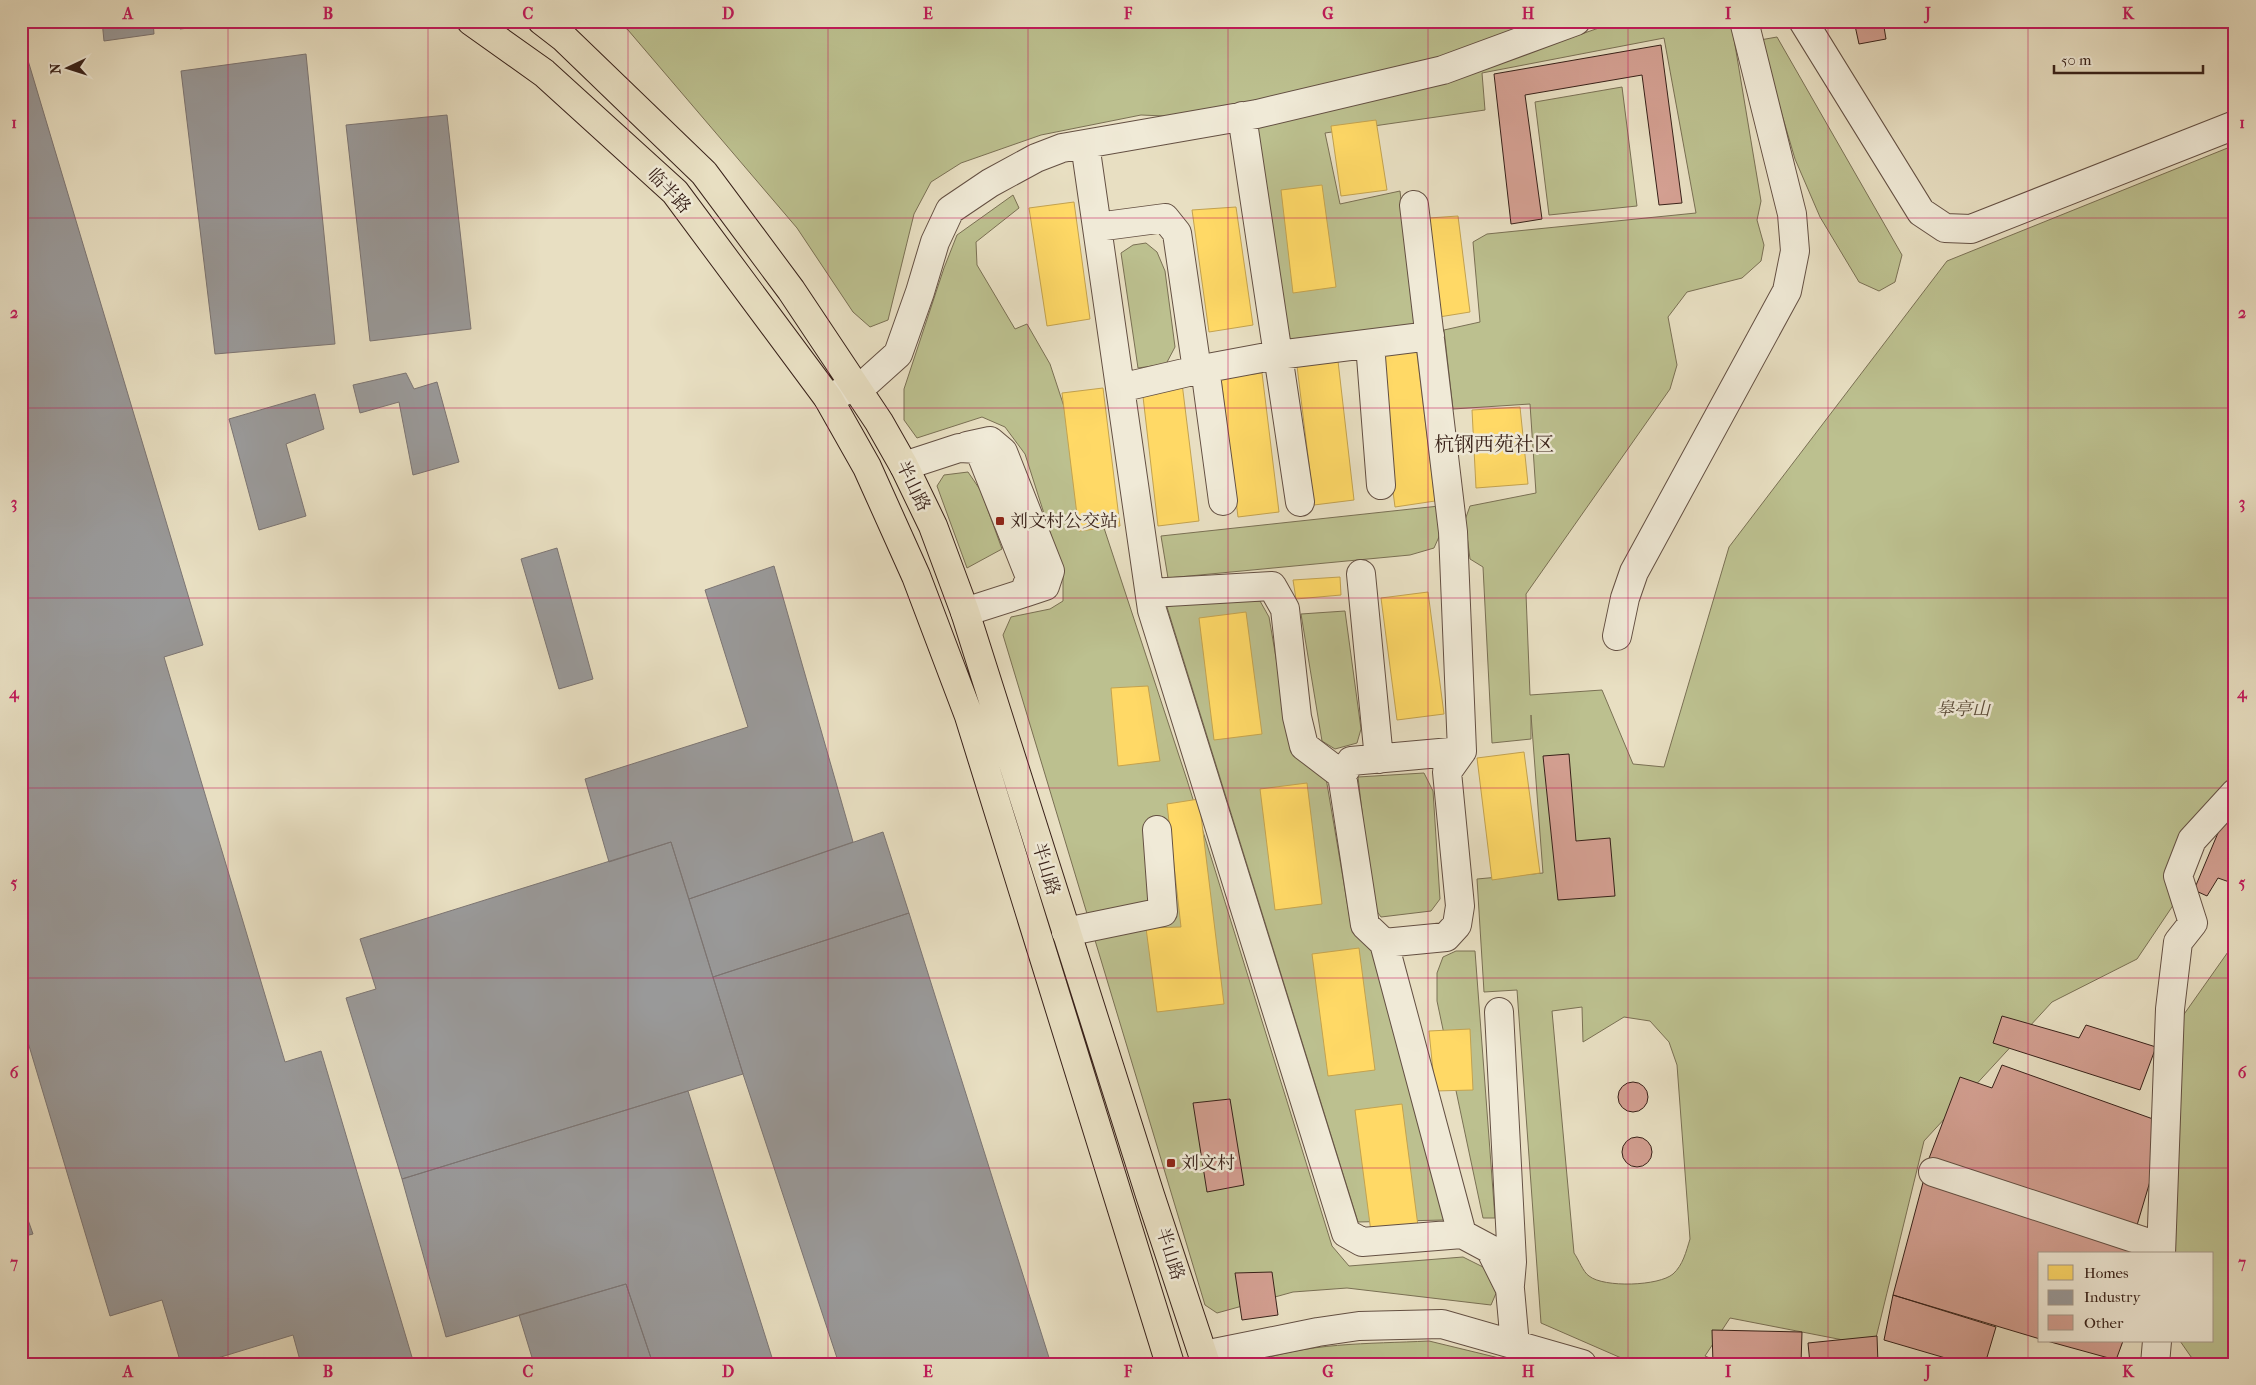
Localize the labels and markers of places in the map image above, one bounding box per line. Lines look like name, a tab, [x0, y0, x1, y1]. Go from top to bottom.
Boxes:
place label: 刘文村公交站	[1010, 511, 1118, 532]
marker: 刘文村公交站	[994, 515, 1006, 527]
place label: 刘文村	[1181, 1153, 1235, 1174]
marker: 刘文村	[1165, 1157, 1177, 1169]

